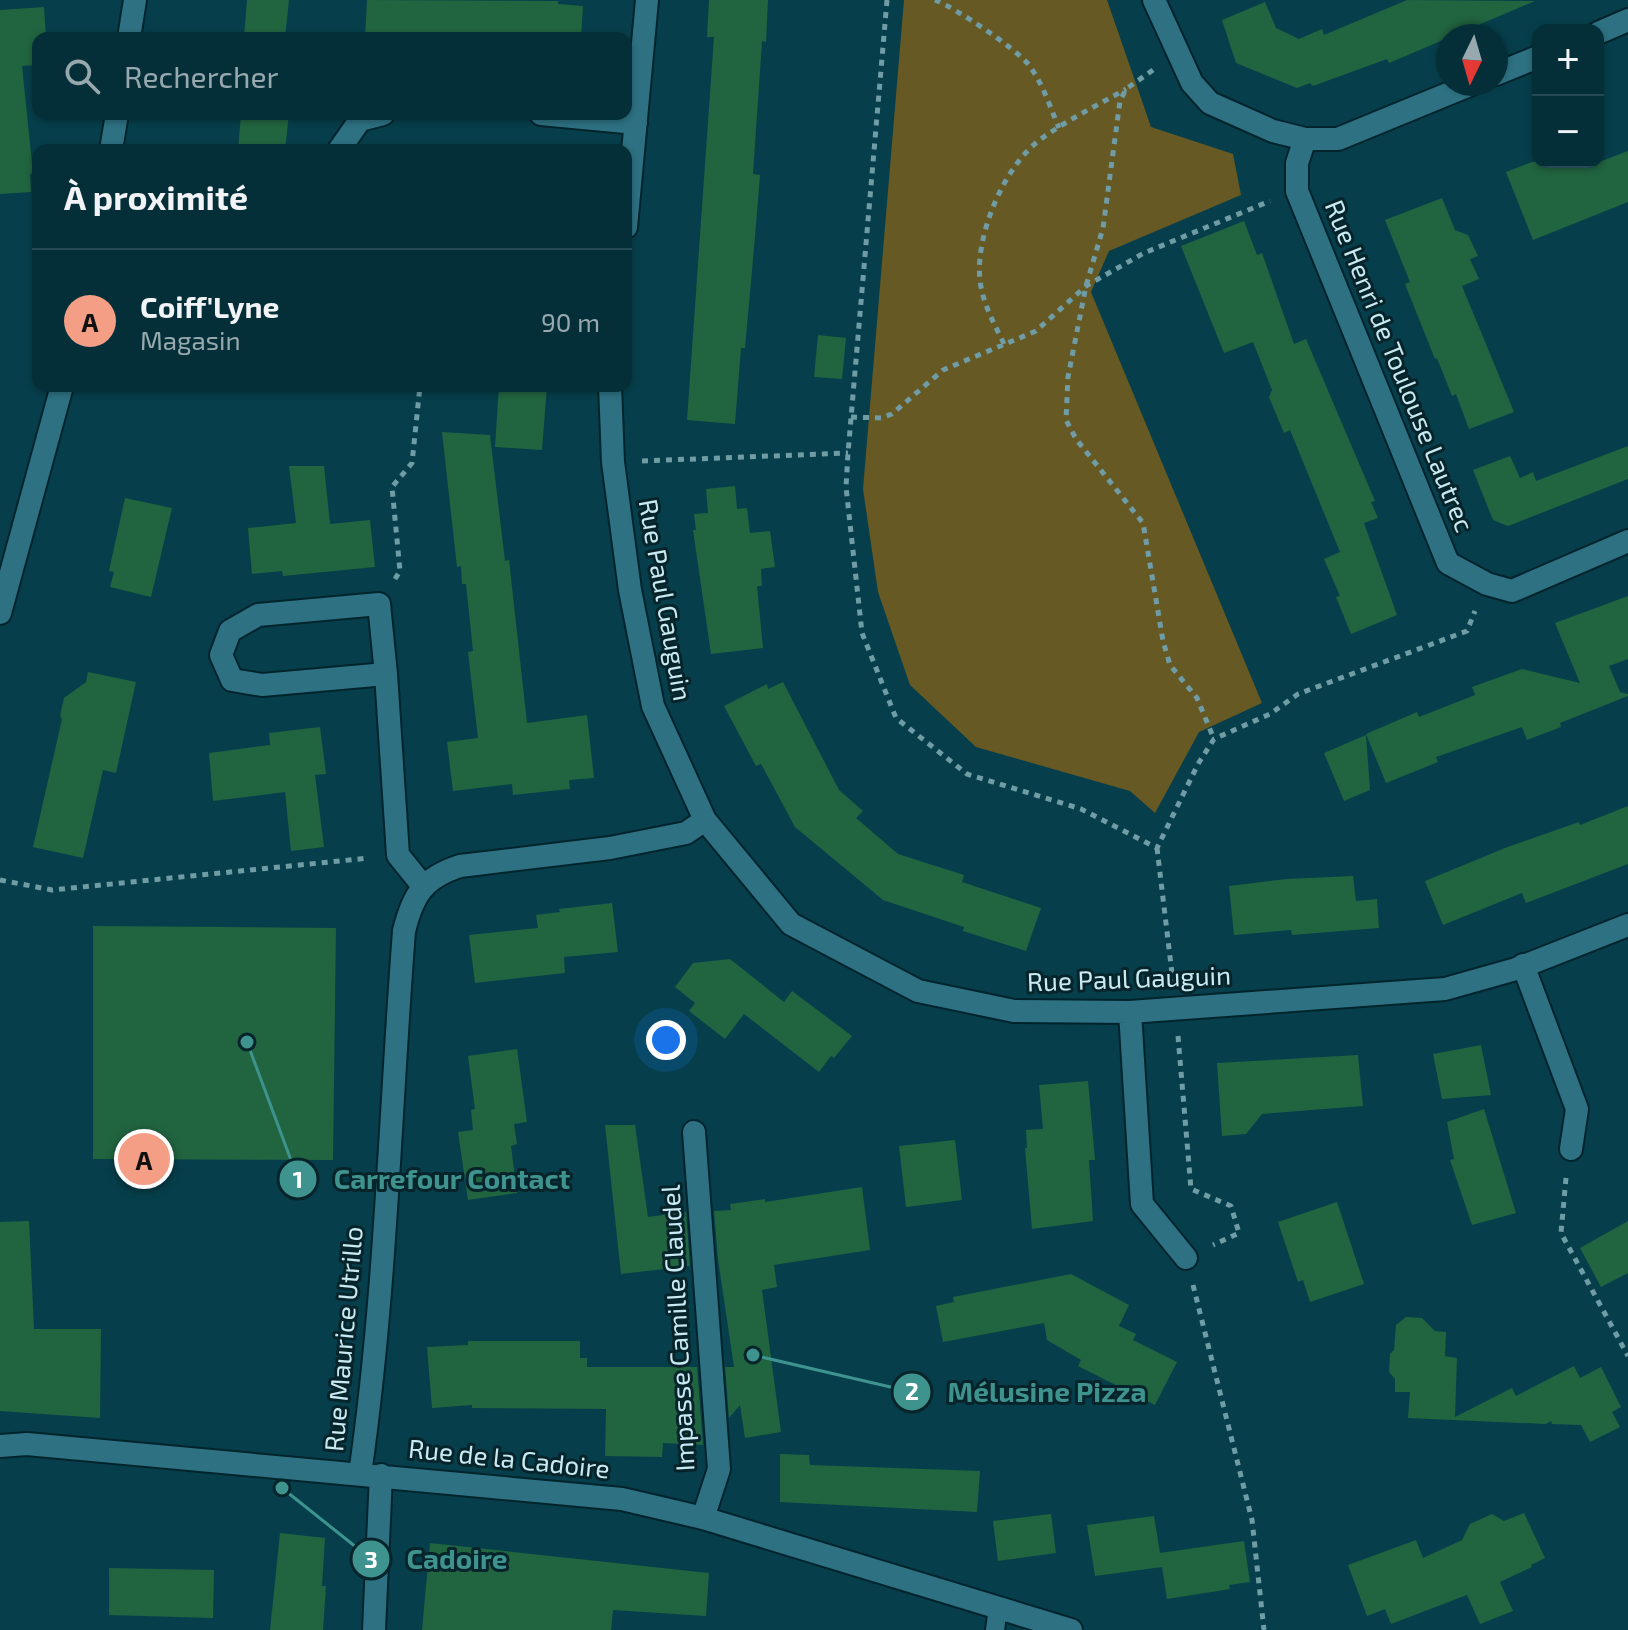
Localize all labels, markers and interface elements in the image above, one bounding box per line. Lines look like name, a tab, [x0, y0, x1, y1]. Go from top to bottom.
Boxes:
north arrow	[1436, 24, 1508, 96]
map controls	[1532, 24, 1604, 168]
button: +	[1532, 24, 1604, 96]
search box	[32, 32, 632, 120]
icon: search	[60, 54, 104, 98]
text: Rechercher	[124, 58, 279, 94]
button: −	[1532, 96, 1604, 168]
text: À proximité	[64, 176, 248, 217]
street label: Rue Henri de Toulouse Lautrec	[1320, 195, 1481, 536]
text: Coiff'Lyne	[140, 288, 279, 324]
text: A	[82, 306, 98, 337]
text: 90 m	[541, 306, 600, 337]
text: Magasin	[140, 324, 241, 355]
street label: Rue Paul Gauguin	[633, 497, 699, 703]
street label: Rue Paul Gauguin	[1026, 958, 1232, 997]
your location	[646, 1020, 686, 1060]
pin: A	[118, 1129, 170, 1189]
callout: Carrefour Contact	[278, 1153, 587, 1205]
text: Carrefour Contact	[334, 1161, 570, 1195]
text: 1	[293, 1164, 303, 1193]
street label: Impasse Camille Claudel	[654, 1184, 699, 1472]
street label: Rue Maurice Utrillo	[317, 1225, 368, 1453]
callout: Mélusine Pizza	[892, 1366, 1162, 1418]
text: Mélusine Pizza	[948, 1374, 1146, 1408]
text: 2	[905, 1376, 919, 1405]
street label: Rue de la Cadoire	[407, 1432, 611, 1483]
callout: Cadoire	[351, 1533, 524, 1585]
text: Cadoire	[407, 1541, 507, 1575]
text: 3	[364, 1544, 378, 1573]

